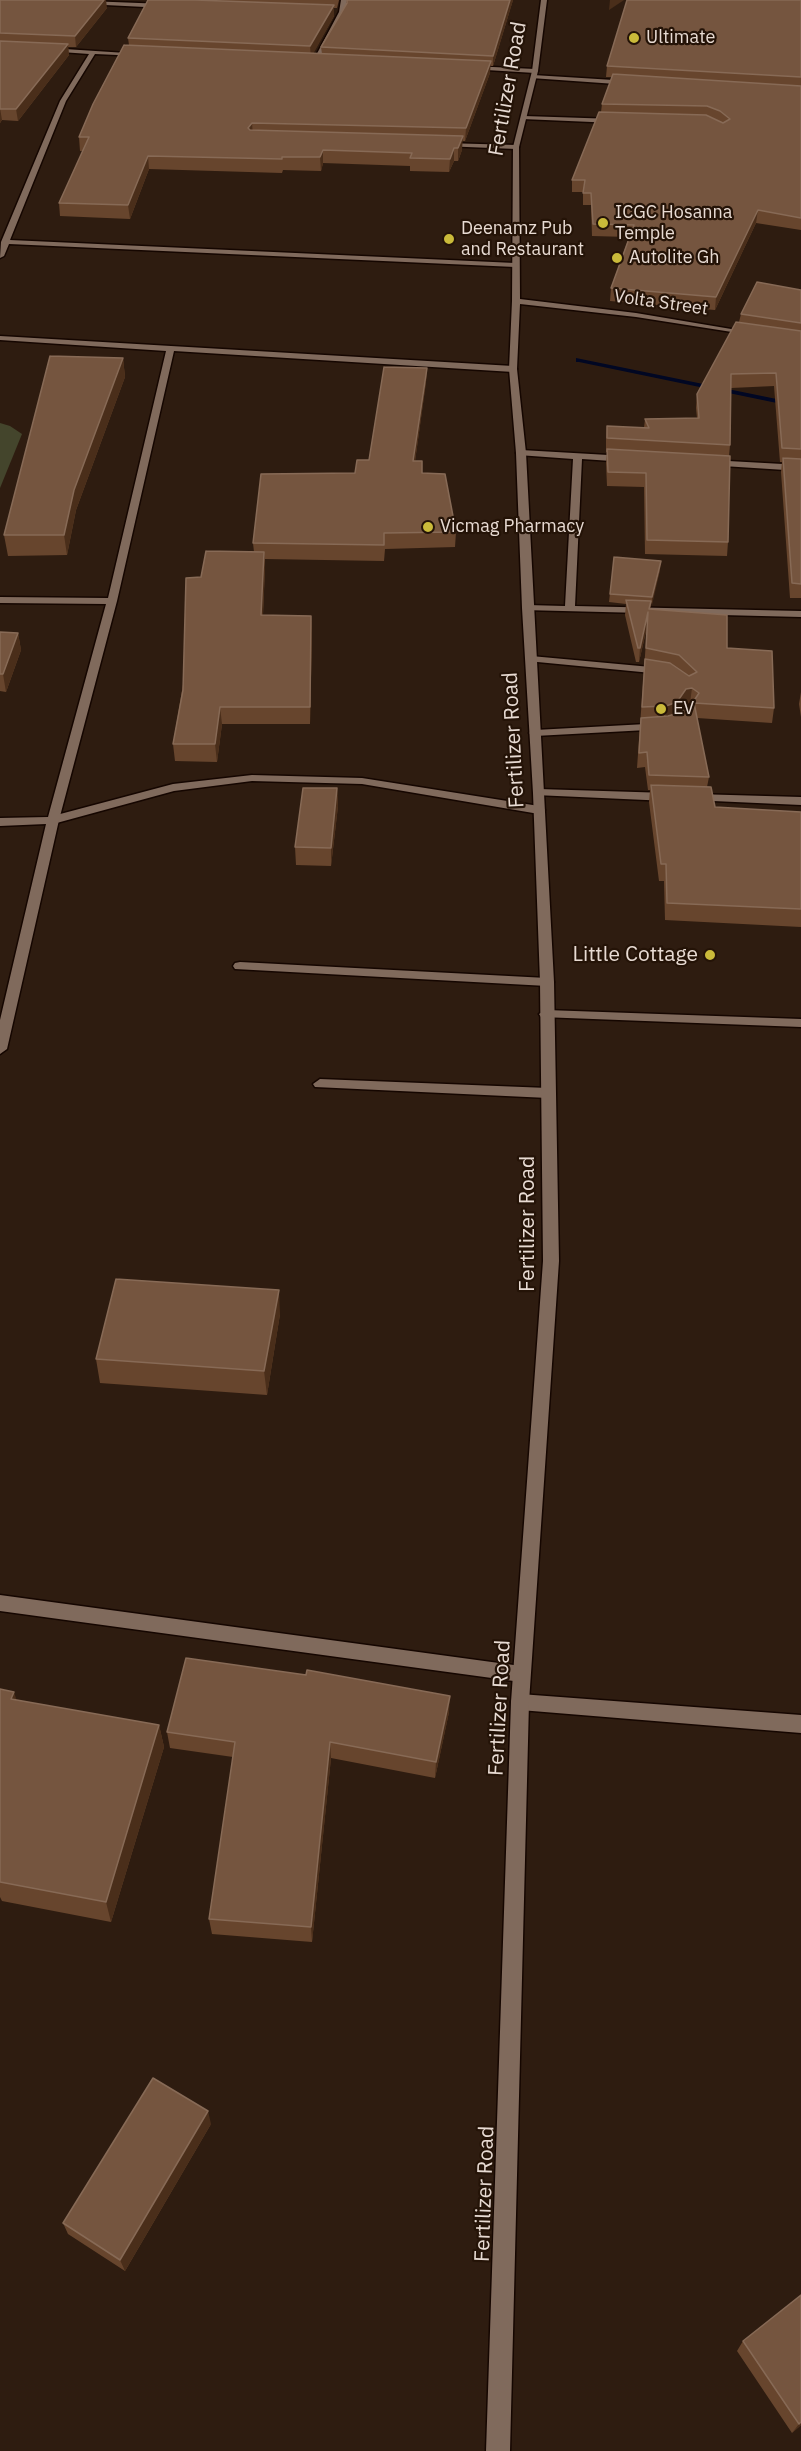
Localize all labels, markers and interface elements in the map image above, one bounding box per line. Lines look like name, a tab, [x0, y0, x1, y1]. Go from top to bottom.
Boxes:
street label: Fertilizer Road	[484, 20, 532, 158]
place label: Ultimate	[646, 27, 715, 49]
marker: Ultimate	[627, 31, 641, 45]
place label: ICGC Hosanna Temple	[615, 202, 732, 244]
marker: ICGC Hosanna Temple	[596, 216, 610, 230]
place label: Deenamz Pub and Restaurant	[461, 218, 584, 260]
marker: Deenamz Pub and Restaurant	[442, 232, 456, 246]
place label: Autolite Gh	[629, 247, 720, 269]
marker: Autolite Gh	[610, 251, 624, 265]
street label: Volta Street	[613, 286, 709, 320]
place label: Vicmag Pharmacy	[440, 516, 584, 538]
marker: Vicmag Pharmacy	[421, 520, 435, 534]
street label: Fertilizer Road	[498, 671, 530, 809]
place label: EV	[673, 698, 694, 720]
marker: EV	[654, 702, 668, 716]
place label: Little Cottage	[572, 942, 698, 968]
marker: Little Cottage	[703, 948, 717, 962]
street label: Fertilizer Road	[515, 1156, 541, 1292]
street label: Fertilizer Road	[484, 1639, 516, 1777]
street label: Fertilizer Road	[470, 2126, 500, 2262]

